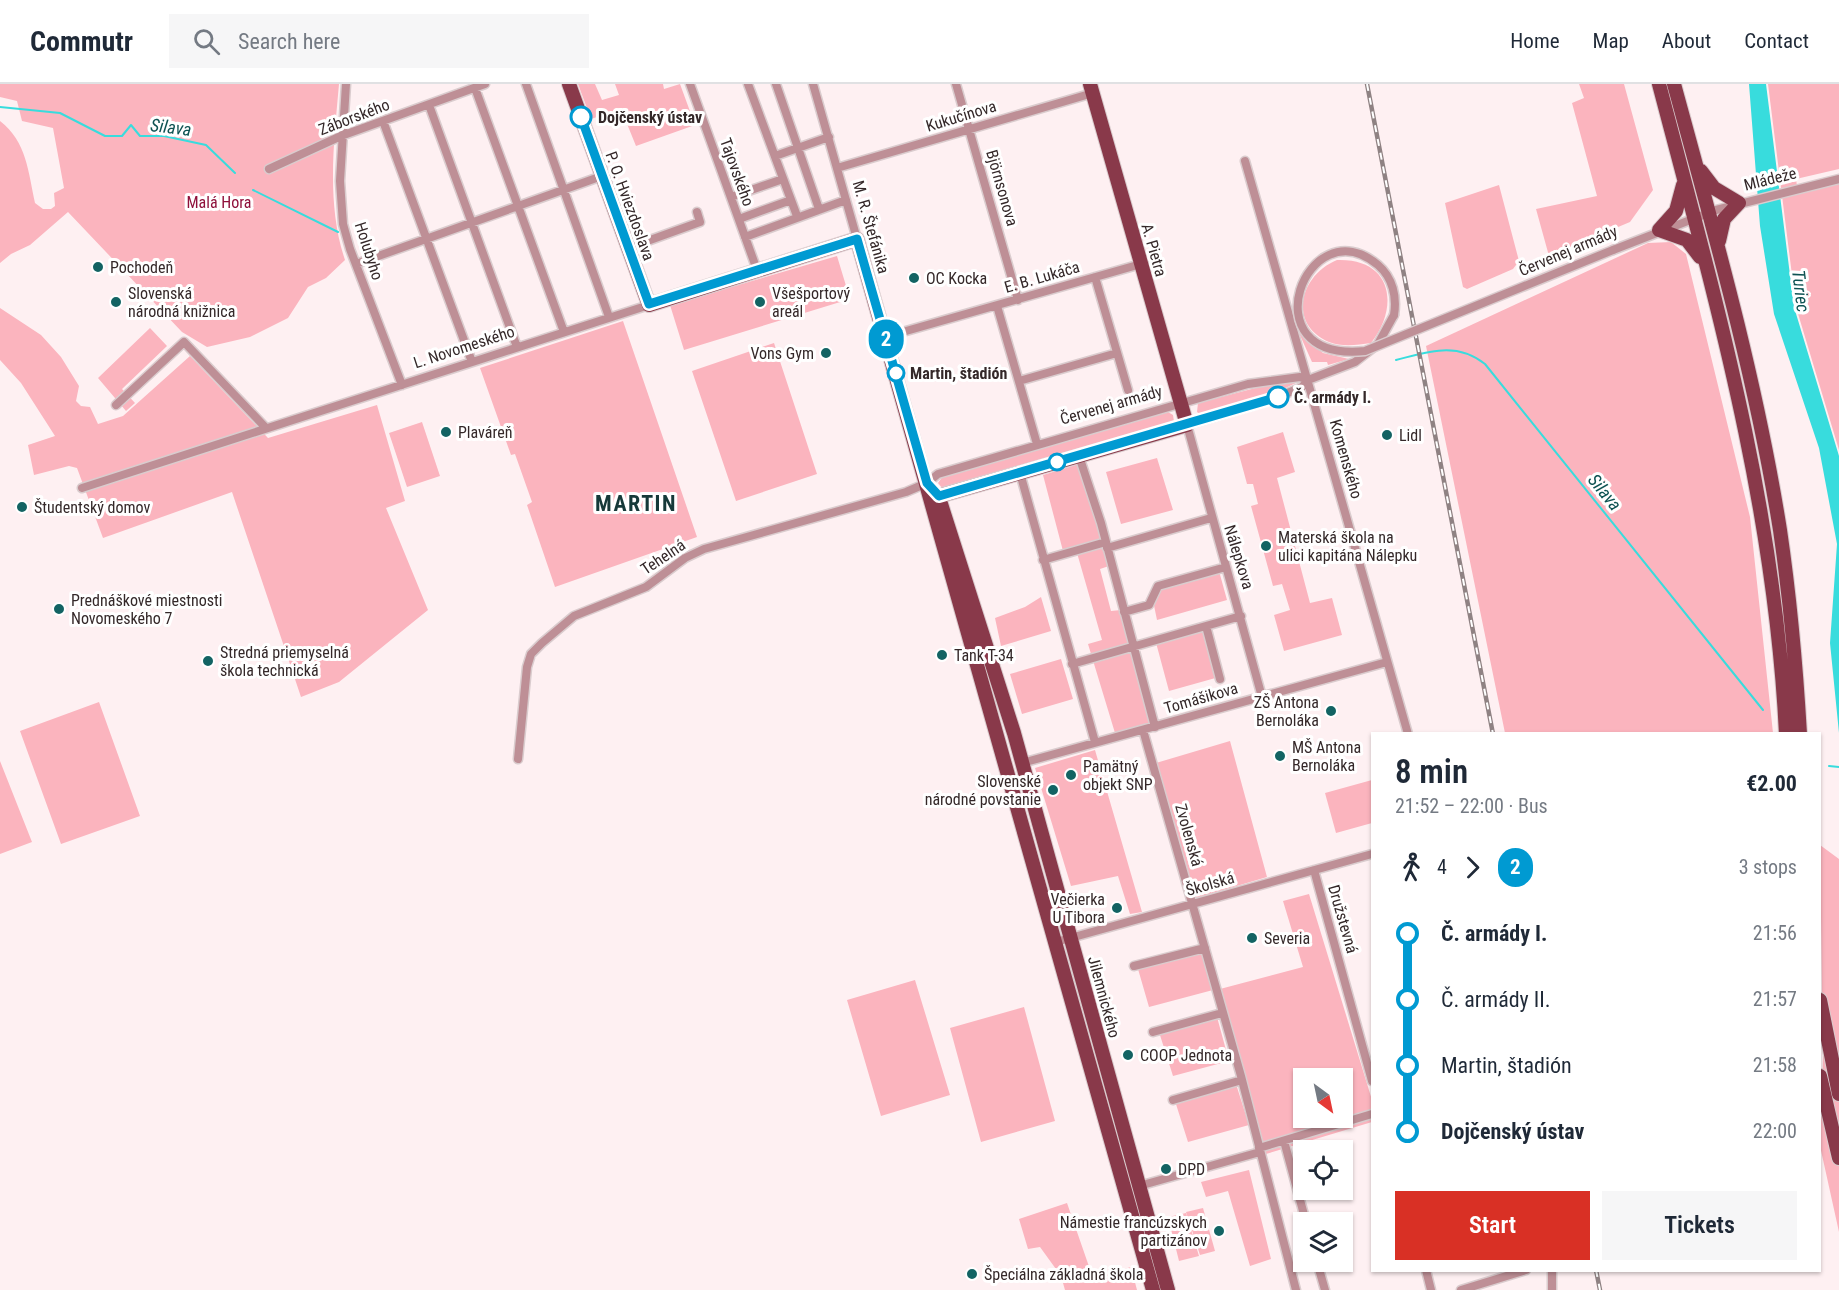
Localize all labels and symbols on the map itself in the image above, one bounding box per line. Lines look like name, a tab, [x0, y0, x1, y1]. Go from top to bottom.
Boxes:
street label: Záborského	[316, 95, 392, 139]
street label: Kukučínova	[924, 96, 998, 136]
marker: Dojčenský ústav	[570, 106, 592, 128]
place label: Dojčenský ústav	[598, 108, 702, 127]
water label: Silava	[149, 114, 193, 140]
street label: Tajovského	[716, 135, 758, 209]
street label: Björnsonova	[982, 148, 1022, 228]
street label: P. O. Hviezdoslava	[601, 149, 659, 263]
street label: Mládeže	[1742, 163, 1798, 195]
street label: M. R. Štefánika	[849, 178, 893, 276]
park label: Malá Hora	[187, 193, 251, 212]
street label: Holubyho	[351, 220, 387, 282]
street label: A. Pietra	[1137, 221, 1171, 279]
street label: Červenej armády	[1515, 221, 1620, 280]
street label: E. B. Lukáča	[1002, 257, 1082, 297]
place label: Pochodeň	[110, 258, 173, 277]
marker: Pochodeň	[91, 260, 105, 274]
place label: OC Kocka	[926, 269, 987, 288]
water label: Turiec	[1788, 269, 1814, 313]
marker: OC Kocka	[907, 271, 921, 285]
place label: Slovenská národná knižnica	[128, 284, 235, 321]
place label: Všešportový areál	[772, 284, 851, 321]
marker: Slovenská národná knižnica	[109, 295, 123, 309]
marker: Všešportový areál	[753, 295, 767, 309]
line badge: 2	[866, 320, 906, 358]
street label: L. Novomeského	[411, 322, 517, 372]
place label: Vons Gym	[750, 344, 814, 363]
marker: Vons Gym	[819, 346, 833, 360]
marker: Martin, štadión	[887, 364, 905, 382]
place label: Martin, štadión	[910, 364, 1007, 383]
street label: Červenej armády	[1058, 380, 1164, 429]
marker: Č. armády I.	[1267, 386, 1289, 408]
place label: Č. armády I.	[1294, 387, 1371, 407]
street label: Komenského	[1326, 417, 1366, 501]
place label: Plaváreň	[458, 423, 512, 442]
marker: Plaváreň	[439, 425, 453, 439]
place label: Lidl	[1399, 426, 1422, 445]
marker: Lidl	[1380, 428, 1394, 442]
unlabelled marker	[1048, 453, 1066, 471]
water label: Silava	[1584, 469, 1626, 515]
district label: MARTIN	[595, 491, 677, 516]
place label: Študentský domov	[34, 498, 150, 517]
marker: Študentský domov	[15, 500, 29, 514]
street label: Nálepkova	[1220, 523, 1258, 591]
place label: Materská škola na ulici kapitána Nálepku	[1278, 528, 1417, 565]
street label: Tehelná	[637, 535, 689, 579]
marker: Materská škola na ulici kapitána Nálepku	[1259, 539, 1273, 553]
place label: Prednáškové miestnosti Novomeského 7	[71, 591, 223, 628]
marker: Prednáškové miestnosti Novomeského 7	[52, 602, 66, 616]
place label: Stredná priemyselná škola technická	[220, 643, 349, 680]
place label: Tank T-34	[954, 646, 1014, 665]
marker: Tank T-34	[935, 648, 949, 662]
marker: Stredná priemyselná škola technická	[201, 654, 215, 668]
street label: Tomášikova	[1162, 678, 1240, 718]
place label: ZŠ Antona Bernoláka	[1254, 693, 1319, 730]
marker: ZŠ Antona Bernoláka	[1324, 704, 1338, 718]
place label: MŠ Antona Bernoláka	[1292, 738, 1361, 775]
marker: MŠ Antona Bernoláka	[1273, 749, 1287, 763]
place label: Pamätný objekt SNP	[1083, 757, 1153, 794]
marker: Pamätný objekt SNP	[1064, 768, 1078, 782]
place label: Slovenské národné povstanie	[925, 772, 1041, 809]
marker: Slovenské národné povstanie	[1046, 783, 1060, 797]
street label: Zvolenská	[1171, 802, 1207, 868]
street label: Školská	[1184, 868, 1236, 900]
street label: Družstevná	[1324, 883, 1362, 955]
place label: Večierka U Tibora	[1051, 890, 1105, 927]
marker: Večierka U Tibora	[1110, 901, 1124, 915]
place label: Severia	[1264, 929, 1310, 948]
marker: Severia	[1245, 931, 1259, 945]
street label: Jilemnického	[1084, 954, 1124, 1040]
place label: COOP Jednota	[1140, 1046, 1232, 1065]
marker: COOP Jednota	[1121, 1048, 1135, 1062]
north arrow	[1293, 1068, 1353, 1128]
place label: DPD	[1178, 1160, 1205, 1179]
marker: DPD	[1159, 1162, 1173, 1176]
place label: Námestie francúzskych partizánov	[1060, 1213, 1207, 1250]
marker: Námestie francúzskych partizánov	[1212, 1224, 1226, 1238]
place label: Špeciálna základná škola	[984, 1265, 1143, 1284]
marker: Špeciálna základná škola	[965, 1267, 979, 1281]

